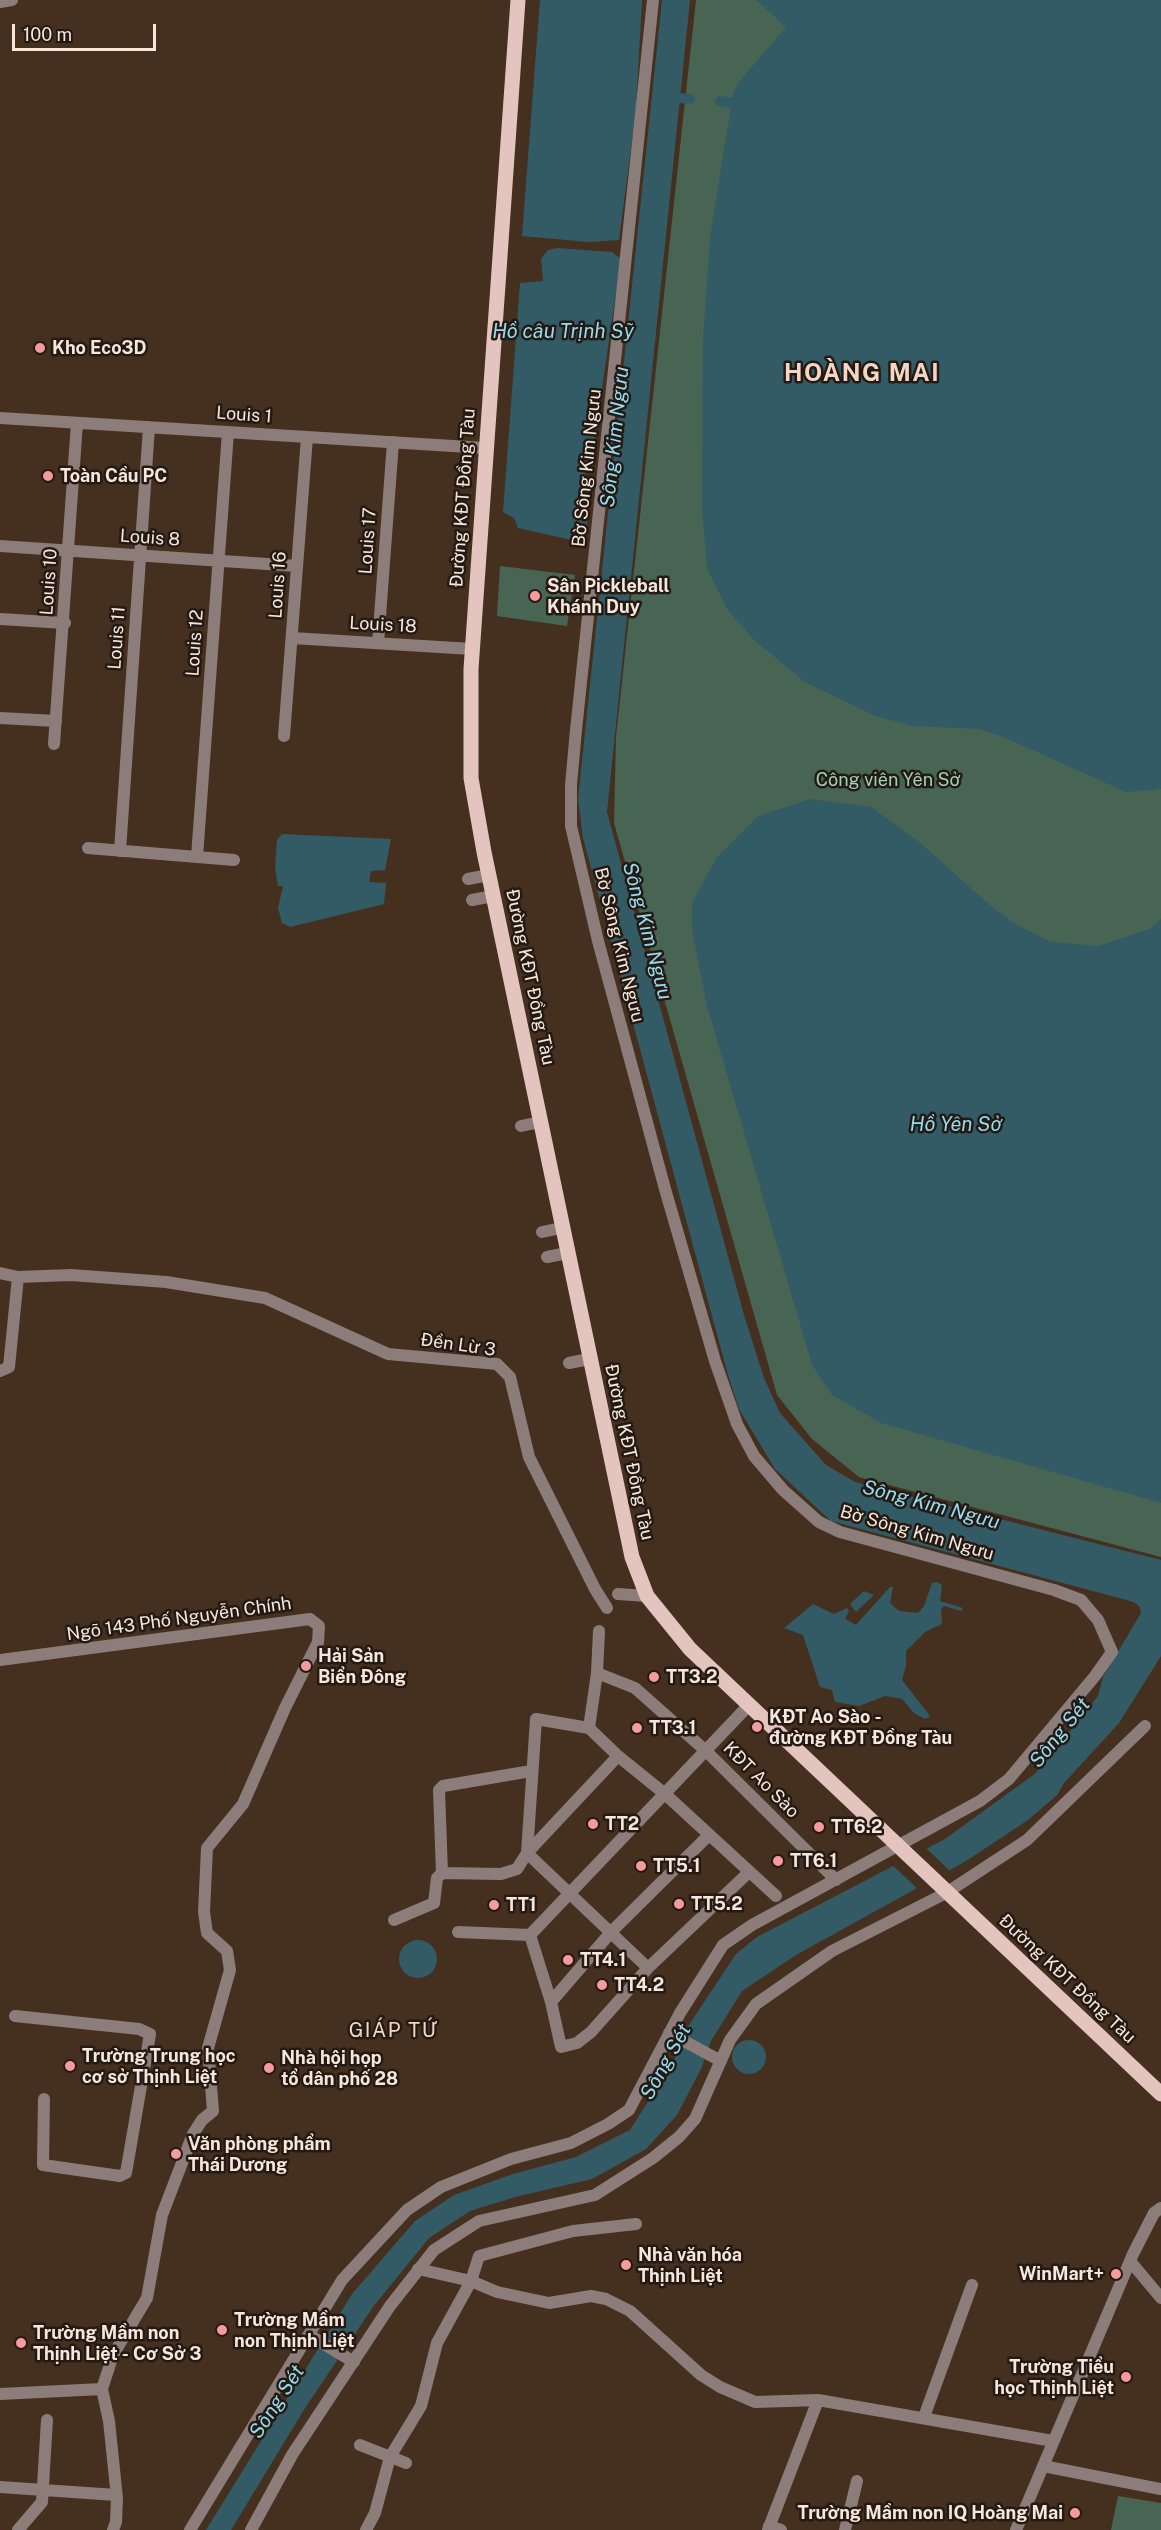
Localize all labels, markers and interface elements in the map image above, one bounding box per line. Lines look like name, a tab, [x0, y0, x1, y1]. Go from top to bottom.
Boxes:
scale bar	[15, 12, 159, 50]
text: 100 m	[23, 24, 72, 45]
water label: Hồ câu Trịnh Sỹ	[492, 320, 634, 344]
place label: Kho Eco3D	[52, 337, 146, 359]
marker: Kho Eco3D	[33, 341, 47, 355]
district label: HOÀNG MAI	[784, 360, 940, 388]
water label: Sông Kim Ngưu	[596, 365, 634, 509]
street label: Bờ Sông Kim Ngưu	[568, 388, 606, 548]
street label: Louis 1	[215, 402, 273, 428]
street label: Đường KĐT Đồng Tàu	[446, 408, 480, 588]
place label: Toàn Cầu PC	[60, 465, 167, 487]
marker: Toàn Cầu PC	[41, 469, 55, 483]
street label: Louis 17	[355, 507, 381, 575]
street label: Louis 8	[119, 525, 181, 551]
street label: Louis 10	[36, 548, 62, 616]
street label: Louis 16	[265, 551, 291, 619]
place label: Sân Pickleball Khánh Duy	[547, 575, 669, 618]
marker: Sân Pickleball Khánh Duy	[528, 589, 542, 603]
street label: Louis 11	[104, 606, 130, 670]
street label: Louis 12	[182, 609, 208, 677]
street label: Louis 18	[349, 612, 417, 638]
park label: Công viên Yên Sở	[816, 769, 960, 791]
water label: Sông Kim Ngưu	[617, 860, 677, 1002]
street label: Bờ Sông Kim Ngưu	[589, 865, 649, 1025]
street label: Đường KĐT Đồng Tàu	[501, 887, 559, 1067]
water label: Hồ Yên Sở	[910, 1113, 1002, 1137]
street label: Đền Lừ 3	[419, 1329, 497, 1361]
street label: Đường KĐT Đồng Tàu	[600, 1362, 658, 1542]
water label: Sông Kim Ngưu	[860, 1475, 1002, 1535]
street label: Bờ Sông Kim Ngưu	[838, 1501, 996, 1565]
street label: Ngõ 143 Phố Nguyễn Chính	[65, 1593, 293, 1645]
place label: Hải Sản Biển Đông	[318, 1645, 406, 1688]
marker: Hải Sản Biển Đông	[299, 1659, 313, 1673]
place label: TT3.2	[666, 1666, 717, 1688]
marker: TT3.2	[647, 1670, 661, 1684]
water label: Sông Sét	[1025, 1693, 1095, 1773]
place label: KĐT Ao Sào - đường KĐT Đồng Tàu	[769, 1706, 952, 1748]
place label: TT3.1	[649, 1717, 696, 1739]
marker: KĐT Ao Sào - đường KĐT Đồng Tàu	[750, 1720, 764, 1734]
marker: TT3.1	[630, 1721, 644, 1735]
street label: KĐT Ao Sào	[718, 1737, 804, 1823]
place label: TT2	[605, 1813, 639, 1835]
place label: TT6.2	[831, 1816, 882, 1838]
marker: TT2	[586, 1817, 600, 1831]
marker: TT6.2	[812, 1820, 826, 1834]
place label: TT6.1	[790, 1850, 837, 1872]
marker: TT6.1	[771, 1854, 785, 1868]
place label: TT5.1	[653, 1855, 700, 1877]
marker: TT5.1	[634, 1859, 648, 1873]
place label: TT5.2	[691, 1893, 743, 1915]
place label: TT1	[506, 1894, 536, 1916]
marker: TT5.2	[672, 1897, 686, 1911]
marker: TT1	[487, 1898, 501, 1912]
street label: Đường KĐT Đồng Tàu	[994, 1910, 1140, 2048]
place label: TT4.1	[580, 1949, 626, 1971]
marker: TT4.1	[561, 1953, 575, 1967]
place label: TT4.2	[614, 1974, 664, 1996]
marker: TT4.2	[595, 1978, 609, 1992]
district label: GIÁP TỨ	[349, 2019, 439, 2043]
water label: Sông Sét	[635, 2020, 697, 2104]
place label: Trường Trung học cơ sở Thịnh Liệt	[82, 2045, 236, 2088]
place label: Nhà hội họp tổ dân phố 28	[281, 2047, 398, 2090]
marker: Trường Trung học cơ sở Thịnh Liệt	[63, 2059, 77, 2073]
marker: Nhà hội họp tổ dân phố 28	[262, 2061, 276, 2075]
place label: Văn phòng phẩm Thái Dương	[188, 2133, 330, 2176]
marker: Văn phòng phẩm Thái Dương	[169, 2147, 183, 2161]
place label: Nhà văn hóa Thịnh Liệt	[638, 2244, 742, 2286]
marker: Nhà văn hóa Thịnh Liệt	[619, 2258, 633, 2272]
place label: WinMart+	[1019, 2263, 1104, 2285]
marker: WinMart+	[1109, 2267, 1123, 2281]
place label: Trường Mầm non Thịnh Liệt	[234, 2309, 355, 2352]
place label: Trường Mầm non Thịnh Liệt - Cơ Sở 3	[33, 2322, 201, 2364]
marker: Trường Mầm non Thịnh Liệt	[215, 2323, 229, 2337]
marker: Trường Mầm non Thịnh Liệt - Cơ Sở 3	[14, 2336, 28, 2350]
place label: Trường Tiểu học Thịnh Liệt	[994, 2356, 1114, 2398]
water label: Sông Sét	[244, 2361, 310, 2443]
marker: Trường Tiểu học Thịnh Liệt	[1119, 2370, 1133, 2384]
place label: Trường Mầm non IQ Hoàng Mai	[797, 2502, 1063, 2524]
marker: Trường Mầm non IQ Hoàng Mai	[1068, 2506, 1082, 2520]

